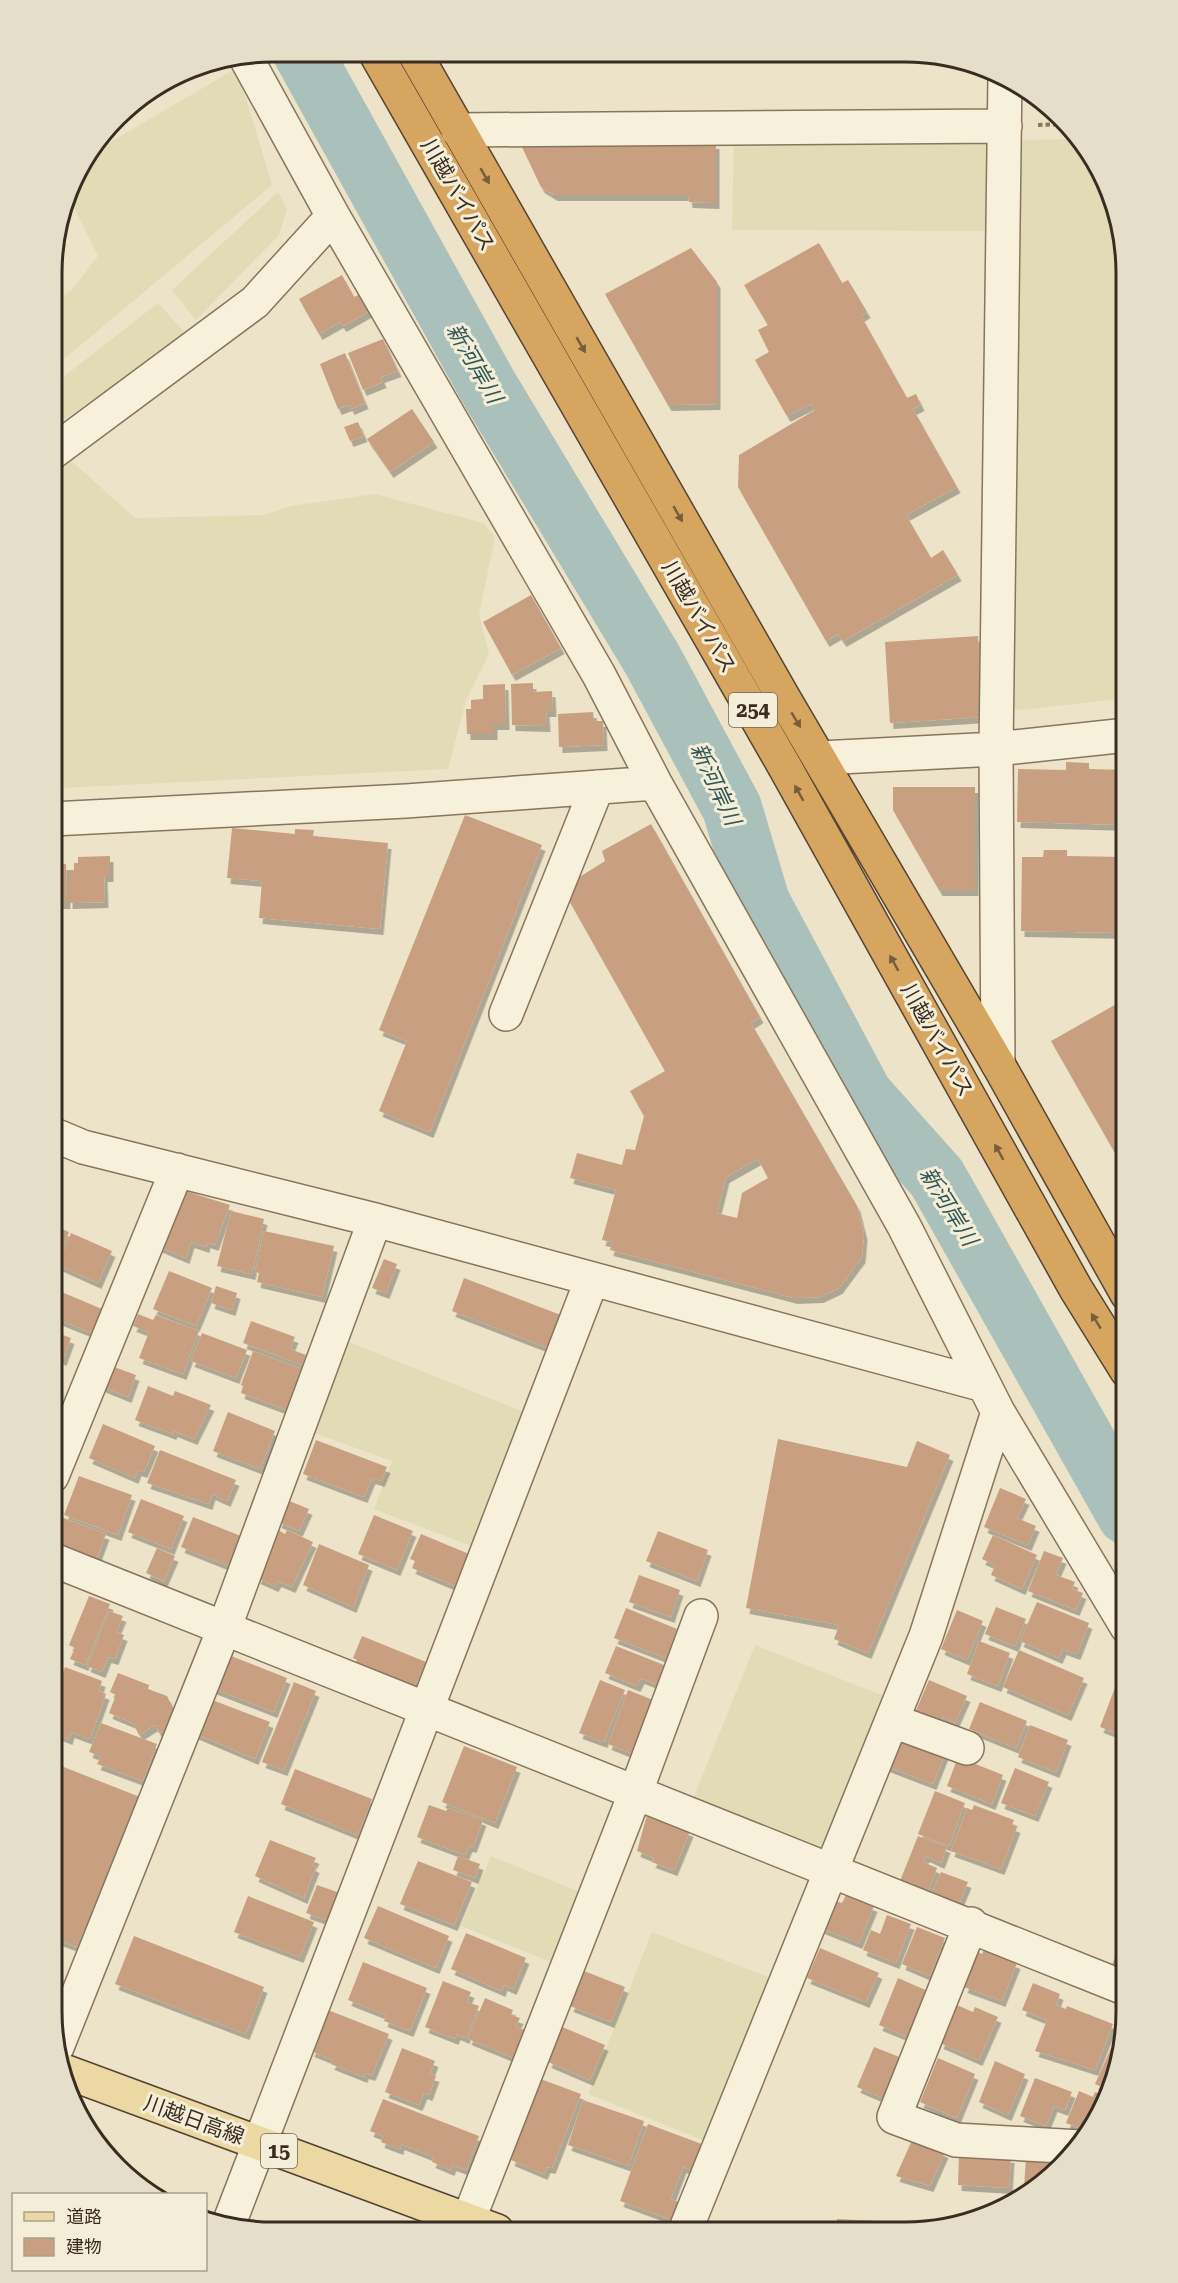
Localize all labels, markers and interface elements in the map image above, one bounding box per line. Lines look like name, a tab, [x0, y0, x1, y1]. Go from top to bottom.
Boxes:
street label: 川越バイパス	[416, 135, 500, 255]
one-way arrow	[479, 167, 489, 184]
water label: 新河岸川	[442, 319, 508, 409]
one-way arrow	[576, 337, 587, 353]
one-way arrow	[673, 506, 683, 523]
street label: 川越バイパス	[657, 557, 741, 677]
road number: 254	[729, 693, 777, 727]
one-way arrow	[791, 712, 802, 728]
water label: 新河岸川	[686, 739, 746, 831]
one-way arrow	[794, 785, 805, 801]
one-way arrow	[889, 954, 899, 971]
street label: 川越バイパス	[896, 979, 978, 1101]
one-way arrow	[994, 1144, 1005, 1160]
water label: 新河岸川	[915, 1162, 984, 1252]
one-way arrow	[1090, 1313, 1101, 1329]
street label: 川越日高線	[141, 2091, 247, 2149]
road number: 15	[261, 2134, 297, 2168]
legend	[12, 2193, 207, 2271]
text: 道路	[66, 2206, 102, 2227]
text: 建物	[66, 2236, 102, 2257]

